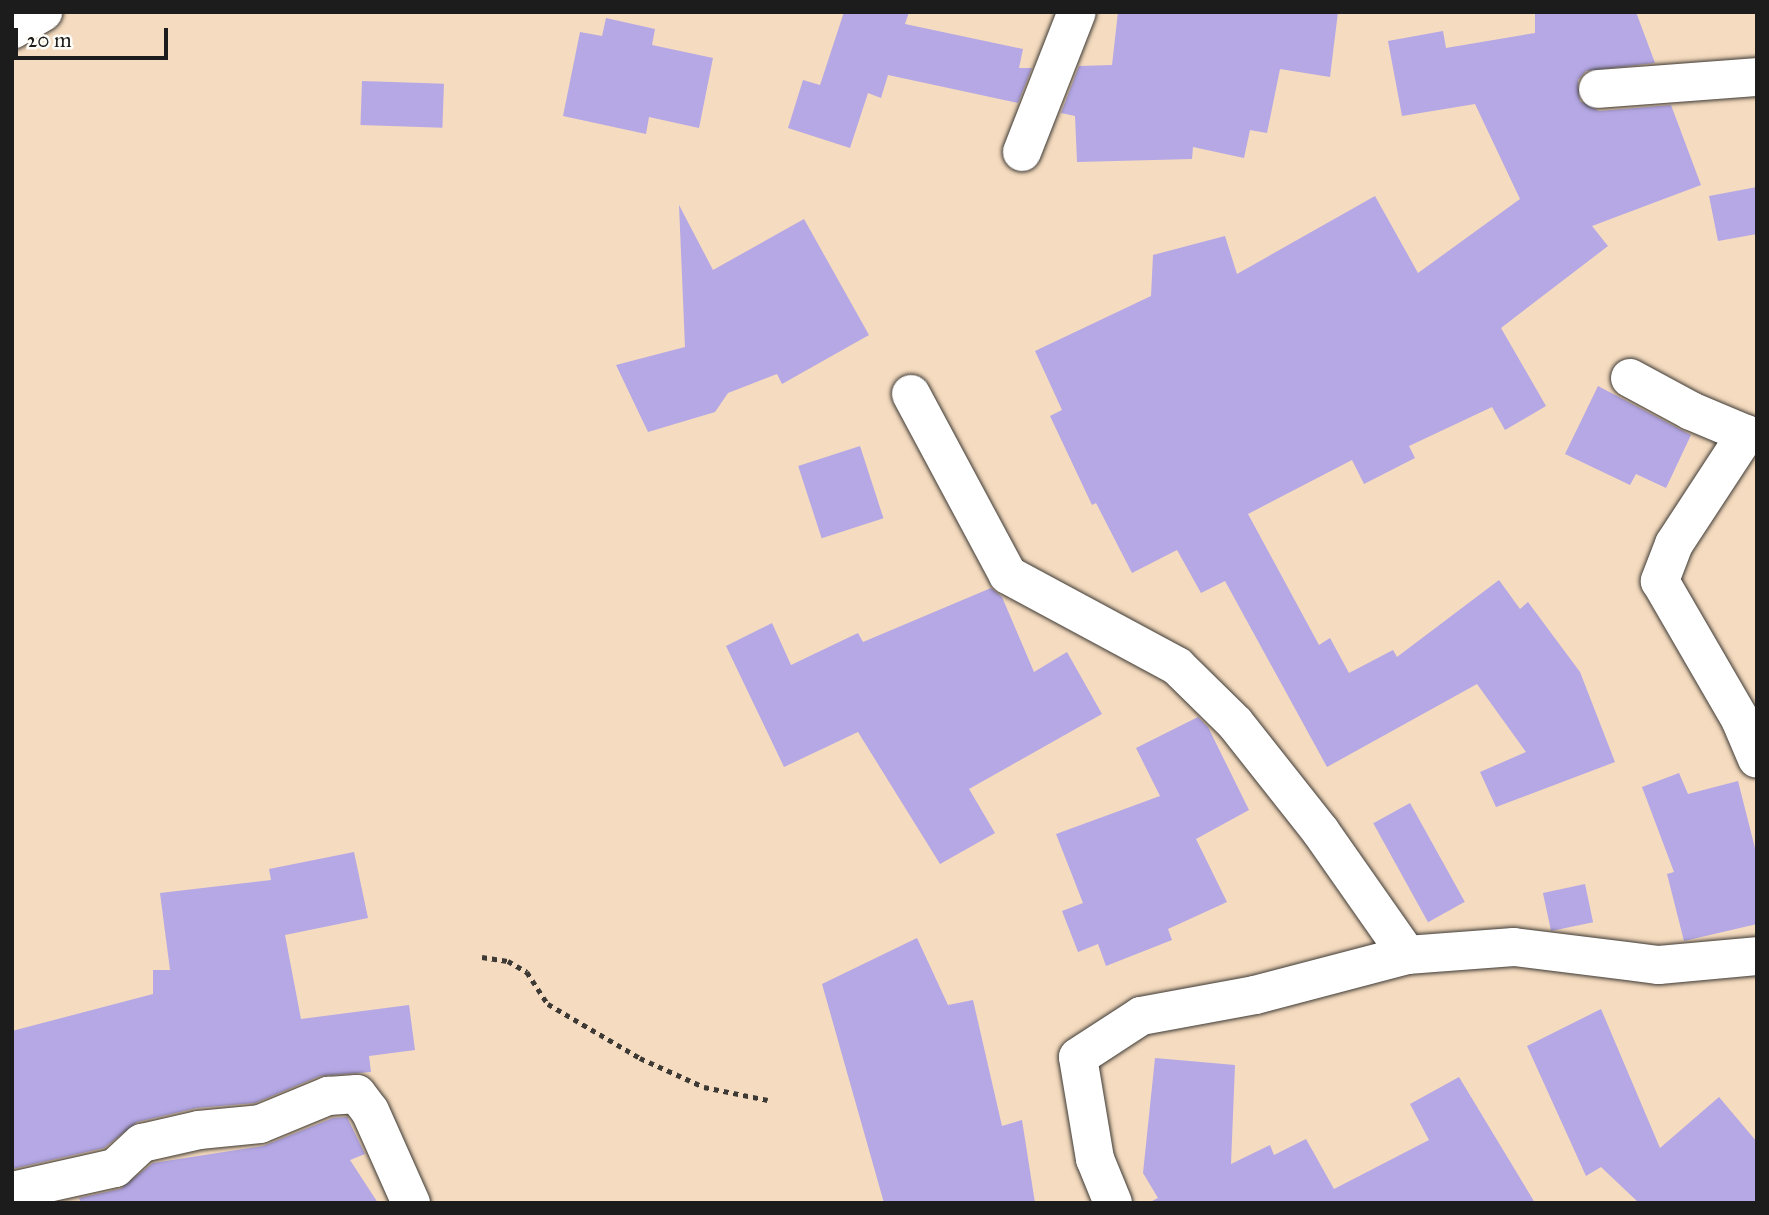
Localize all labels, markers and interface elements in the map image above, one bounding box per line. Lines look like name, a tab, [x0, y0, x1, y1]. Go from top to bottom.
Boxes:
scale bar	[18, 14, 172, 58]
text: 20 m	[27, 27, 72, 53]

